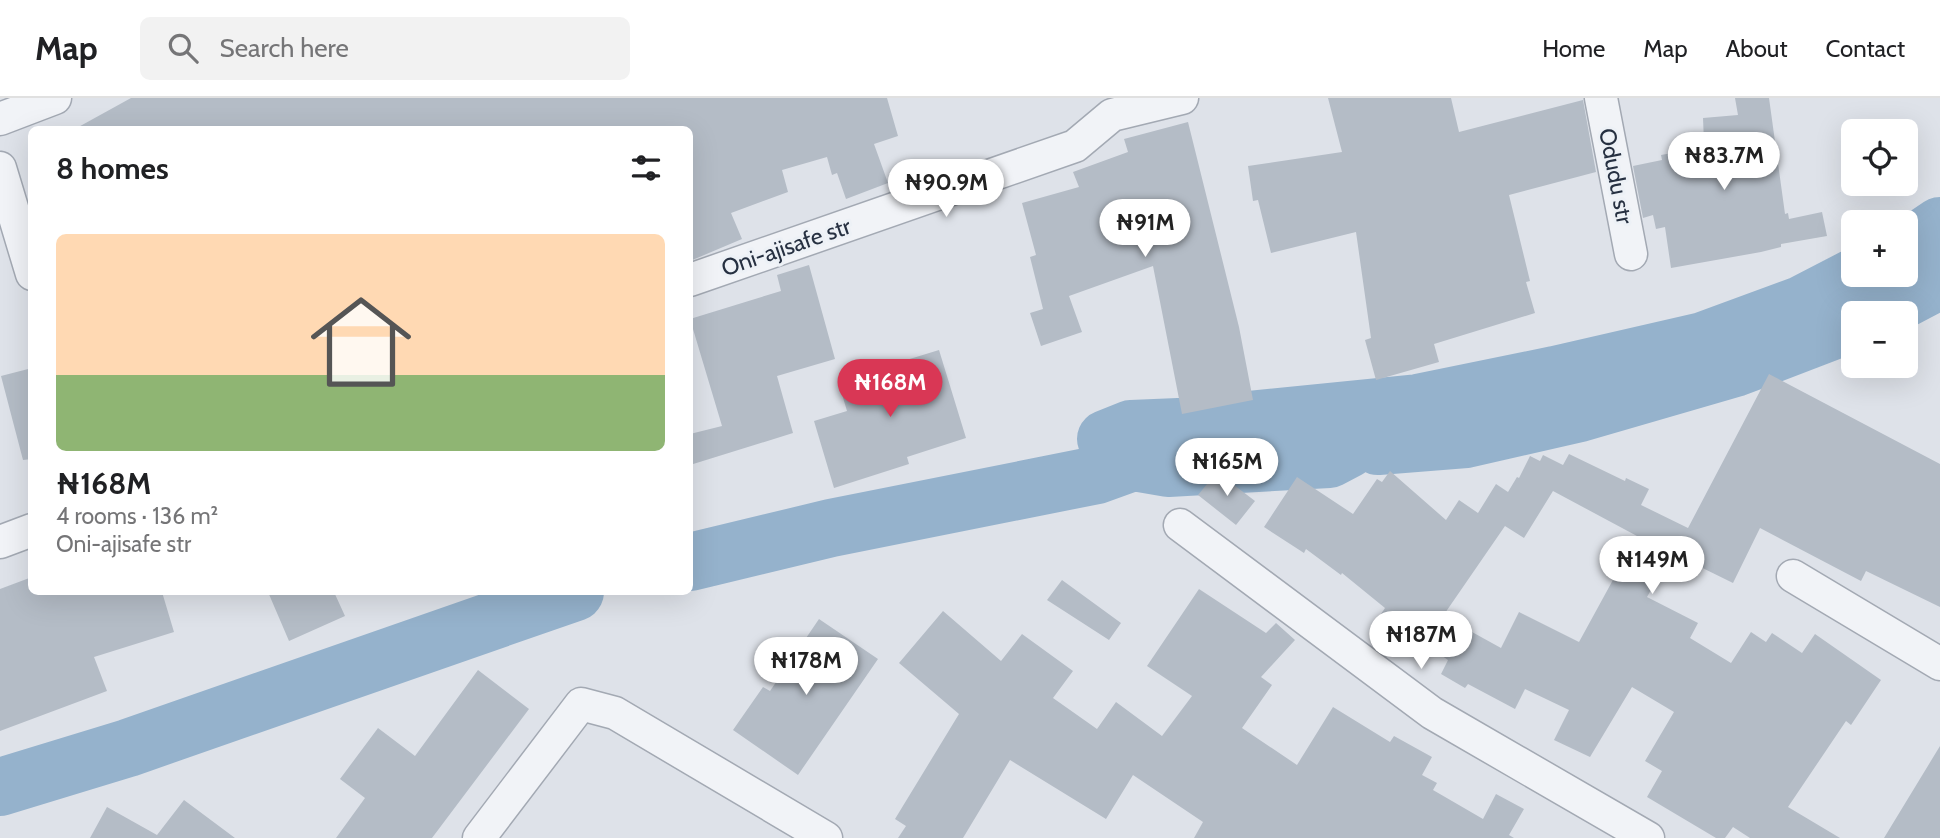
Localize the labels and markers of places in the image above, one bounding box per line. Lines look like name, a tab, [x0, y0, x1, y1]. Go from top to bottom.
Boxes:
pin: ₦83.7M	[1667, 132, 1781, 192]
pin: ₦90.9M	[889, 159, 1003, 219]
pin: ₦91M	[1104, 200, 1186, 259]
pin: ₦168M	[841, 360, 939, 419]
pin: ₦165M	[1178, 438, 1276, 498]
pin: ₦149M	[1603, 536, 1701, 596]
pin: ₦187M	[1372, 612, 1470, 671]
pin: ₦178M	[757, 638, 855, 697]

